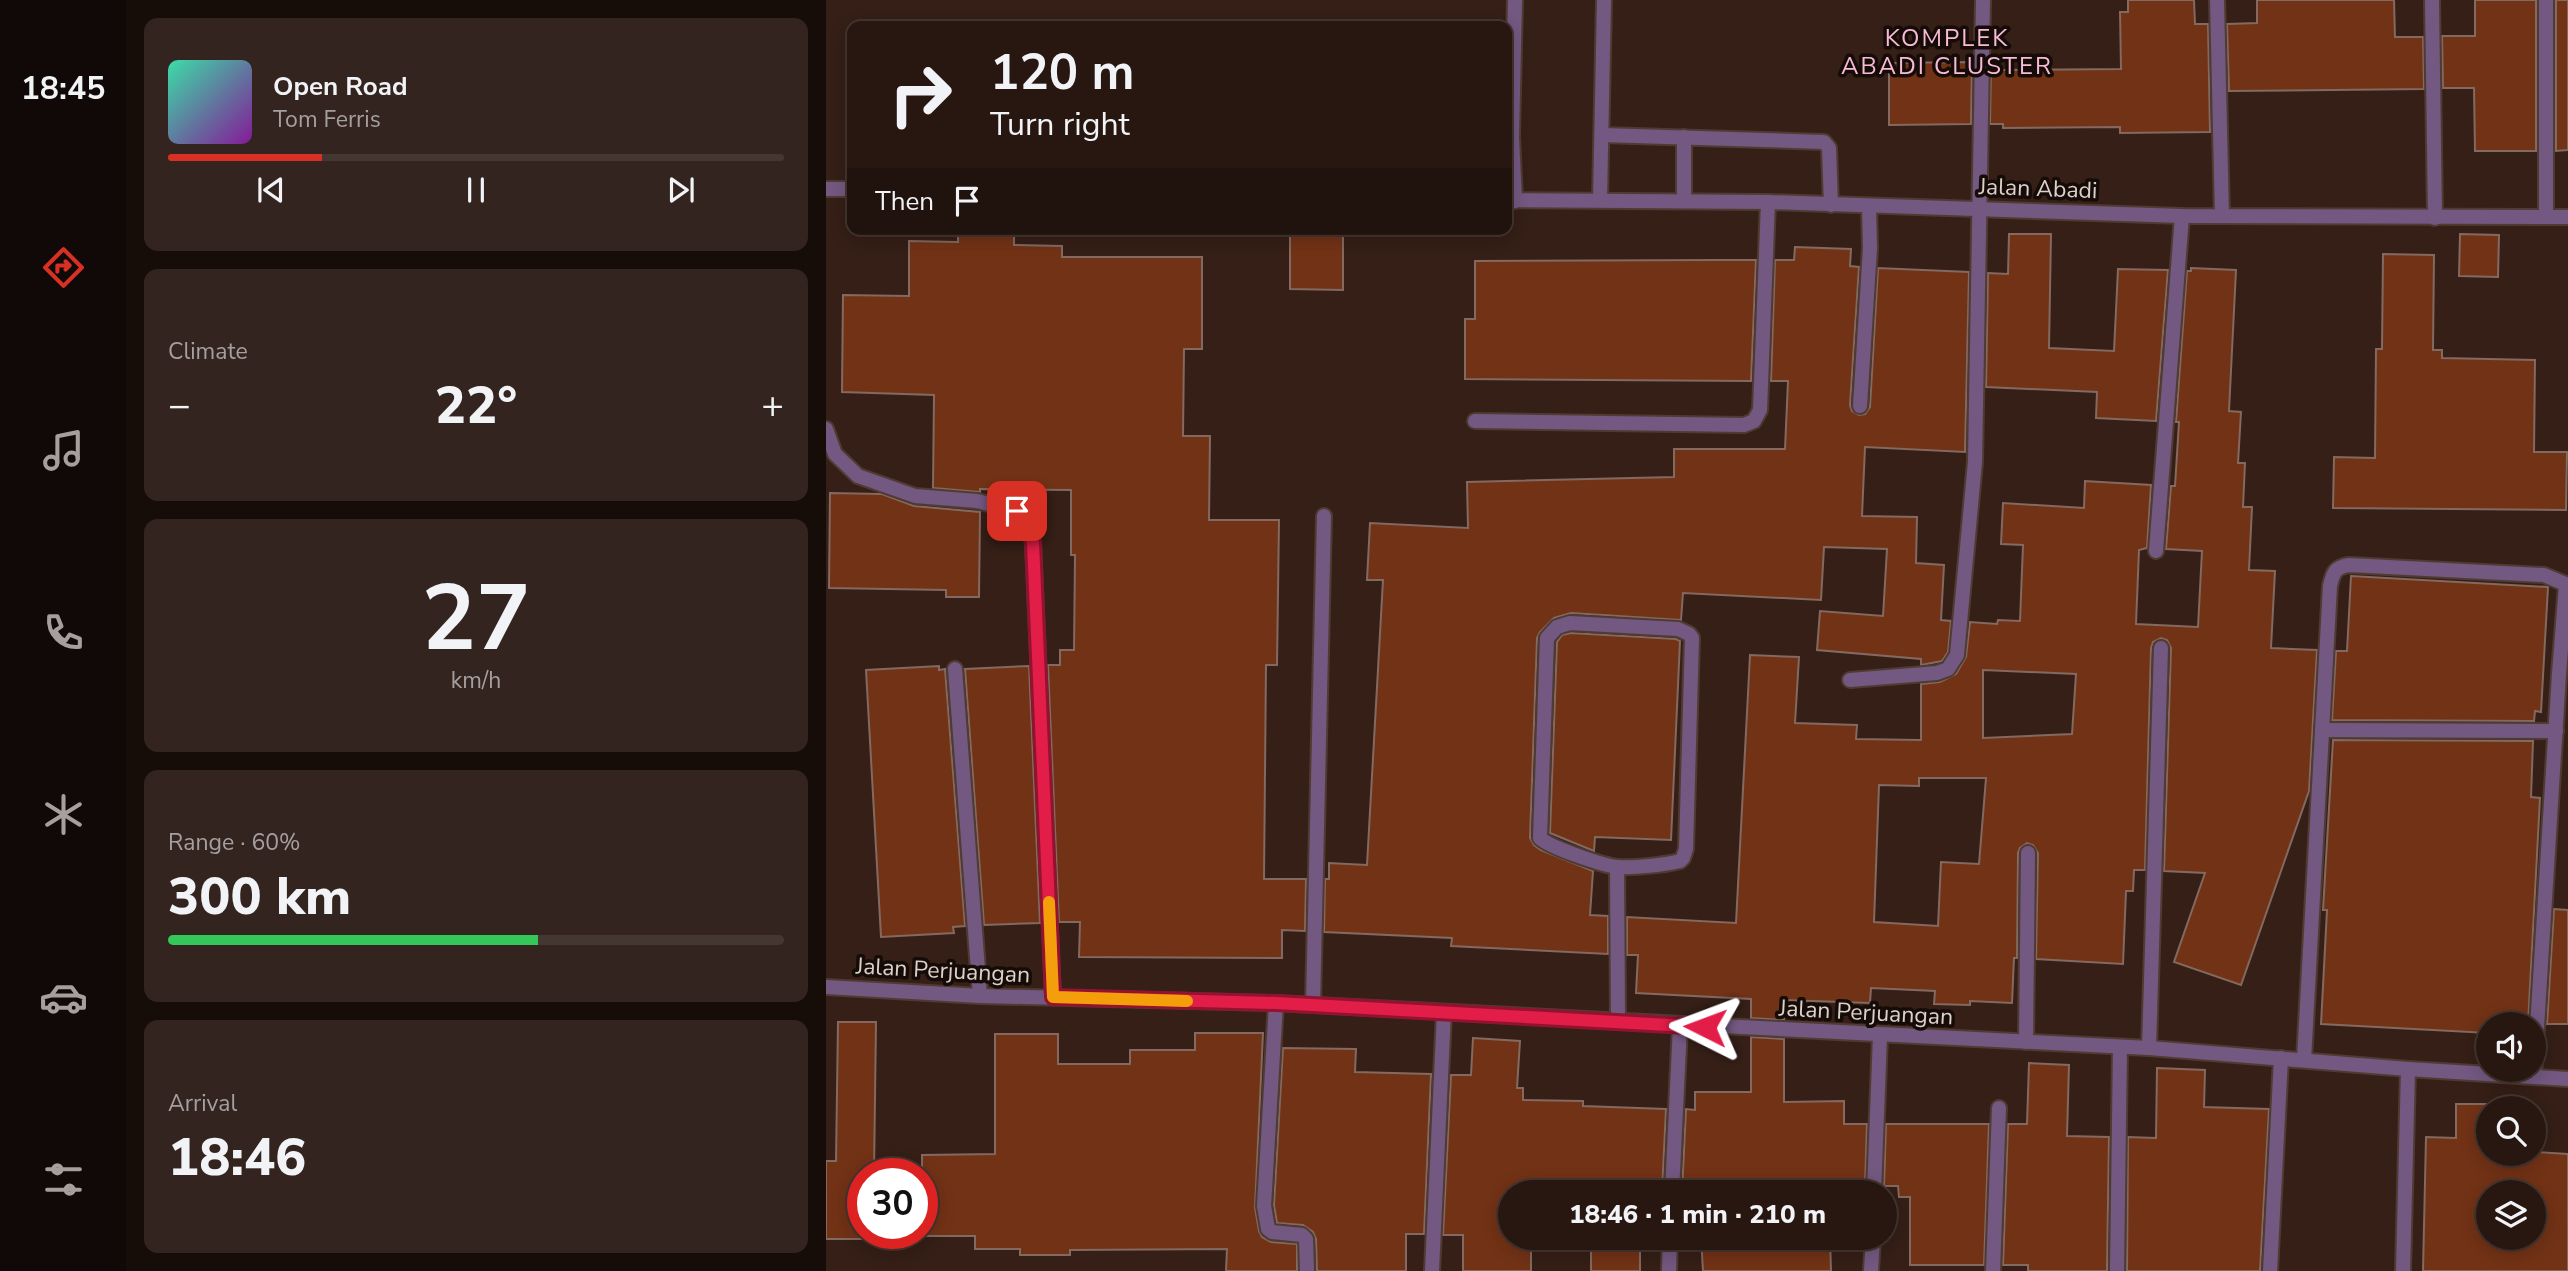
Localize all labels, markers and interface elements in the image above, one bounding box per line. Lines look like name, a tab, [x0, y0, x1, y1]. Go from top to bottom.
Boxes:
district label: KOMPLEK ABADI CLUSTER	[1841, 22, 2053, 82]
text: 120 m	[990, 39, 1134, 106]
icon: right	[875, 49, 966, 140]
text: 18:45	[21, 67, 105, 110]
text: Open Road	[273, 69, 408, 104]
text: Turn right	[990, 103, 1130, 146]
text: Tom Ferris	[273, 104, 381, 135]
icon: previous	[252, 171, 290, 209]
icon: pause	[457, 171, 495, 209]
icon: next	[662, 171, 700, 209]
street label: Jalan Abadi	[1977, 171, 2098, 206]
icon: arrive	[948, 182, 986, 220]
text: Then	[875, 184, 934, 219]
icon: directions	[39, 243, 88, 292]
text: Climate	[168, 336, 248, 367]
text: 22°	[435, 370, 517, 441]
text: −	[168, 380, 191, 431]
text: +	[761, 380, 784, 431]
icon: music	[39, 426, 88, 475]
pin	[987, 481, 1047, 541]
icon: arrive	[998, 492, 1036, 530]
text: 27	[421, 557, 531, 681]
icon: phone	[39, 608, 88, 657]
text: km/h	[451, 665, 501, 696]
icon: climate	[39, 790, 88, 839]
text: Range · 60%	[168, 827, 300, 858]
text: 300 km	[168, 861, 351, 932]
street label: Jalan Perjuangan	[854, 950, 1031, 991]
icon: car	[39, 973, 88, 1022]
position arrow	[1668, 990, 1742, 1064]
street label: Jalan Perjuangan	[1777, 992, 1954, 1033]
map controls	[2476, 1012, 2546, 1250]
button: sound	[2476, 1012, 2546, 1082]
text: Arrival	[168, 1088, 237, 1119]
button: search	[2476, 1096, 2546, 1166]
text: 18:46	[168, 1122, 306, 1193]
icon: filters	[39, 1155, 88, 1204]
speed limit sign: 30	[847, 1158, 938, 1249]
button: layers	[2476, 1180, 2546, 1250]
text: 18:46 · 1 min · 210 m	[1569, 1197, 1826, 1232]

